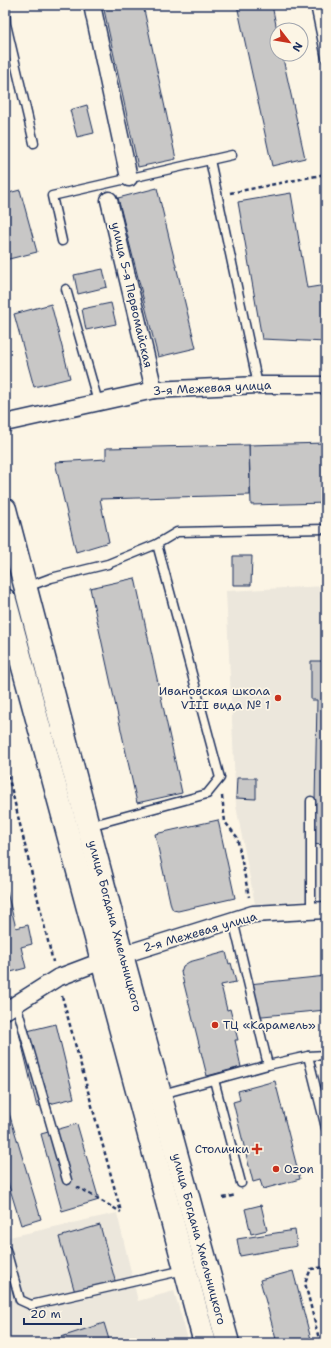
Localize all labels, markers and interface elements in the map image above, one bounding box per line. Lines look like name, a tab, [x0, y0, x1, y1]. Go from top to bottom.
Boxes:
north arrow	[269, 22, 309, 62]
text: N	[288, 39, 306, 55]
street label: улица 5-я Первомайская	[107, 221, 157, 369]
street label: 3-я Межевая улица	[152, 377, 272, 399]
place label: Ивановская школа VIII вида № 1	[159, 683, 271, 713]
marker: Ивановская школа VIII вида № 1	[273, 693, 283, 703]
street label: улица Богдана Хмельницкого	[84, 838, 146, 1014]
street label: 2-я Межевая улица	[141, 908, 259, 956]
place label: ТЦ «Карамель»	[223, 1017, 316, 1033]
marker: ТЦ «Карамель»	[210, 1020, 220, 1030]
place label: Столички	[195, 1141, 249, 1157]
marker: Столички	[252, 1144, 262, 1154]
street label: улица Богдана Хмельницкого	[168, 1151, 230, 1327]
place label: Ozon	[284, 1161, 314, 1177]
marker: Ozon	[271, 1164, 281, 1174]
scale bar	[24, 1300, 81, 1326]
text: 20 m	[30, 1306, 61, 1322]

